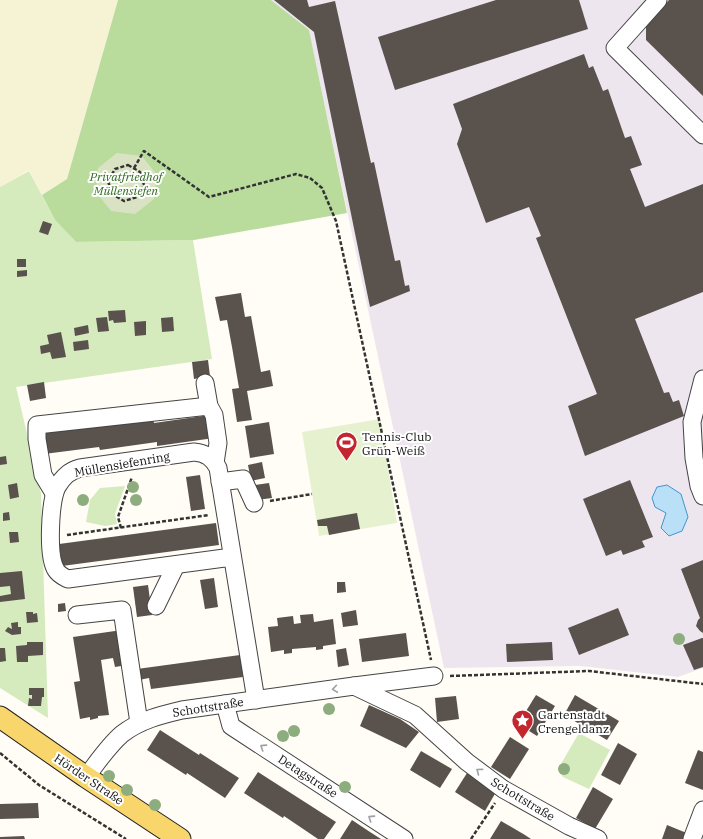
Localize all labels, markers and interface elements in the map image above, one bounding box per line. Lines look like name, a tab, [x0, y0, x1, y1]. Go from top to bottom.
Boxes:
park label: Privatfriedhof Müllensiefen	[89, 169, 165, 198]
place label: Tennis-Club Grün-Weiß	[362, 429, 432, 458]
sports icon: Tennis-Club Grün-Weiß	[334, 430, 360, 463]
street label: Müllensiefenring	[73, 448, 171, 480]
one-way arrow	[332, 684, 338, 693]
street label: Schottstraße	[171, 694, 245, 720]
place label: Gartenstadt Crengeldanz	[538, 707, 609, 736]
place icon: Gartenstadt Crengeldanz	[510, 708, 536, 741]
one-way arrow	[260, 744, 267, 751]
street label: Hörder Straße	[51, 750, 127, 808]
street label: Detagstraße	[275, 751, 341, 801]
one-way arrow	[477, 769, 484, 776]
street label: Schottstraße	[488, 774, 558, 824]
one-way arrow	[369, 815, 376, 822]

